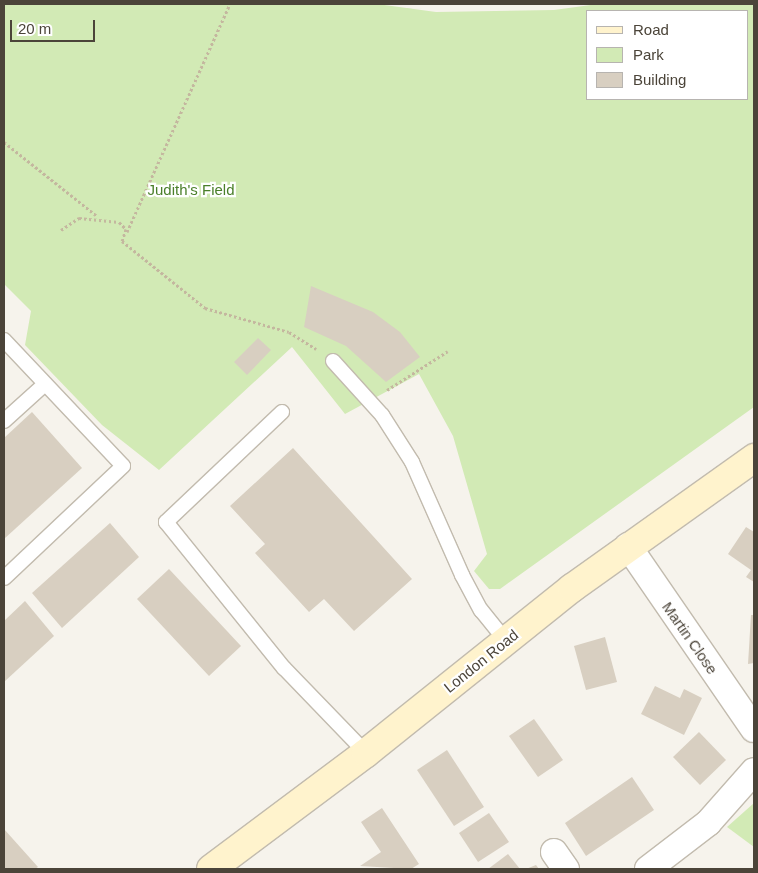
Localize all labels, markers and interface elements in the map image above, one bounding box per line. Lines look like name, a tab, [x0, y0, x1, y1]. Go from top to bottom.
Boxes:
scale bar	[12, 10, 98, 42]
legend	[586, 10, 748, 100]
text: 20 m	[18, 20, 51, 37]
text: Road	[633, 21, 669, 38]
text: Park	[633, 46, 664, 63]
text: Building	[633, 71, 686, 88]
park label: Judith's Field	[147, 181, 235, 199]
street label: Martin Close	[658, 598, 722, 678]
street label: London Road	[440, 626, 522, 696]

